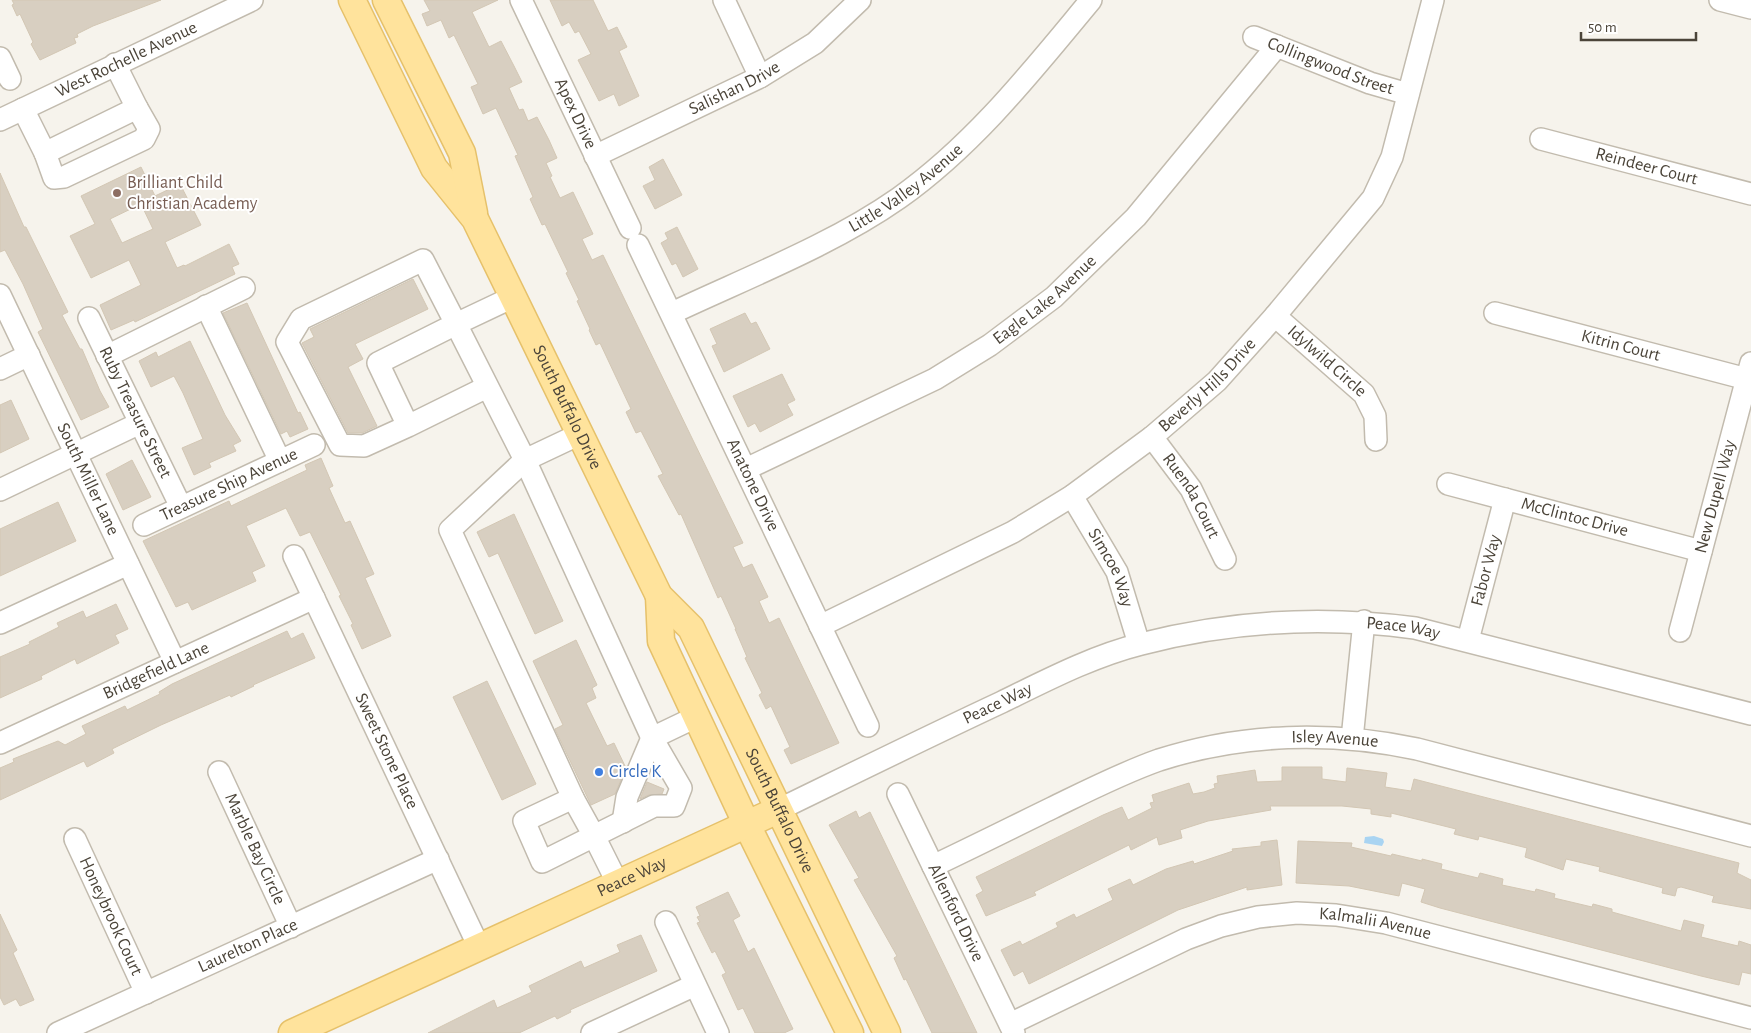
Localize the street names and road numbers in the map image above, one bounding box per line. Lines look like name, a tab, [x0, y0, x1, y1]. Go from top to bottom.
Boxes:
street label: West Rochelle Avenue	[53, 18, 200, 101]
street label: Collingwood Street	[1265, 34, 1396, 98]
street label: Salishan Drive	[686, 58, 783, 119]
street label: Apex Drive	[551, 76, 600, 152]
street label: Little Valley Avenue	[846, 141, 967, 236]
street label: Reindeer Court	[1594, 145, 1700, 189]
street label: Eagle Lake Avenue	[990, 252, 1100, 348]
street label: Idylwild Circle	[1284, 322, 1370, 401]
street label: Kitrin Court	[1579, 327, 1662, 365]
street label: Beverly Hills Drive	[1155, 335, 1259, 436]
street label: South Buffalo Drive	[529, 342, 605, 472]
street label: Ruby Treasure Street	[95, 344, 175, 481]
street label: South Miller Lane	[53, 420, 122, 538]
street label: Anatone Drive	[723, 436, 782, 534]
street label: New Dupell Way	[1692, 438, 1739, 555]
street label: Treasure Ship Avenue	[158, 445, 301, 525]
street label: Ruenda Court	[1159, 450, 1223, 541]
street label: McClintoc Drive	[1519, 495, 1630, 540]
street label: Simcoe Way	[1084, 525, 1136, 610]
street label: Fabor Way	[1468, 532, 1504, 608]
street label: Peace Way	[1366, 614, 1442, 643]
street label: Bridgefield Lane	[100, 639, 212, 703]
street label: Peace Way	[960, 679, 1035, 728]
street label: Sweet Stone Place	[351, 690, 421, 812]
street label: Isley Avenue	[1291, 728, 1379, 751]
street label: South Buffalo Drive	[742, 746, 817, 876]
street label: Marble Bay Circle	[221, 791, 288, 908]
street label: Peace Way	[594, 853, 670, 901]
street label: Honeybrook Court	[76, 854, 146, 978]
street label: Allenford Drive	[924, 861, 987, 964]
street label: Kalmalii Avenue	[1319, 905, 1433, 943]
street label: Laurelton Place	[196, 915, 301, 976]

